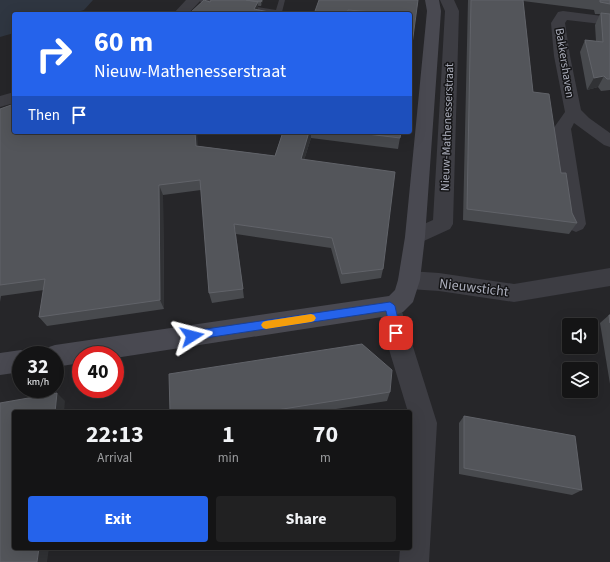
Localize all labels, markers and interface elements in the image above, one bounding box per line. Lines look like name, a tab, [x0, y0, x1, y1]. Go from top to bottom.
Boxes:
text: 60 m	[94, 22, 153, 62]
street label: Bakkershaven	[551, 27, 578, 99]
icon: right	[28, 28, 80, 80]
text: Nieuw-Mathenesserstraat	[94, 59, 286, 84]
street label: Nieuw-Mathenesserstraat	[437, 63, 458, 191]
icon: arrive	[68, 104, 90, 126]
text: Then	[28, 105, 60, 126]
street label: Nieuwsticht	[438, 274, 510, 302]
position arrow	[171, 315, 213, 357]
pin	[379, 316, 413, 350]
map controls	[562, 318, 598, 398]
button: sound	[562, 318, 598, 354]
icon: arrive	[385, 322, 407, 344]
speed limit sign: 40	[72, 346, 124, 398]
text: 32	[27, 353, 49, 381]
button: layers	[562, 362, 598, 398]
text: km/h	[27, 375, 49, 389]
text: 22:13	[86, 417, 144, 452]
text: 1	[222, 417, 235, 452]
text: 70	[313, 417, 338, 452]
text: Arrival	[97, 449, 132, 467]
text: min	[218, 449, 239, 467]
text: m	[320, 449, 331, 467]
button: Exit	[28, 496, 208, 542]
button: Share	[216, 496, 396, 542]

